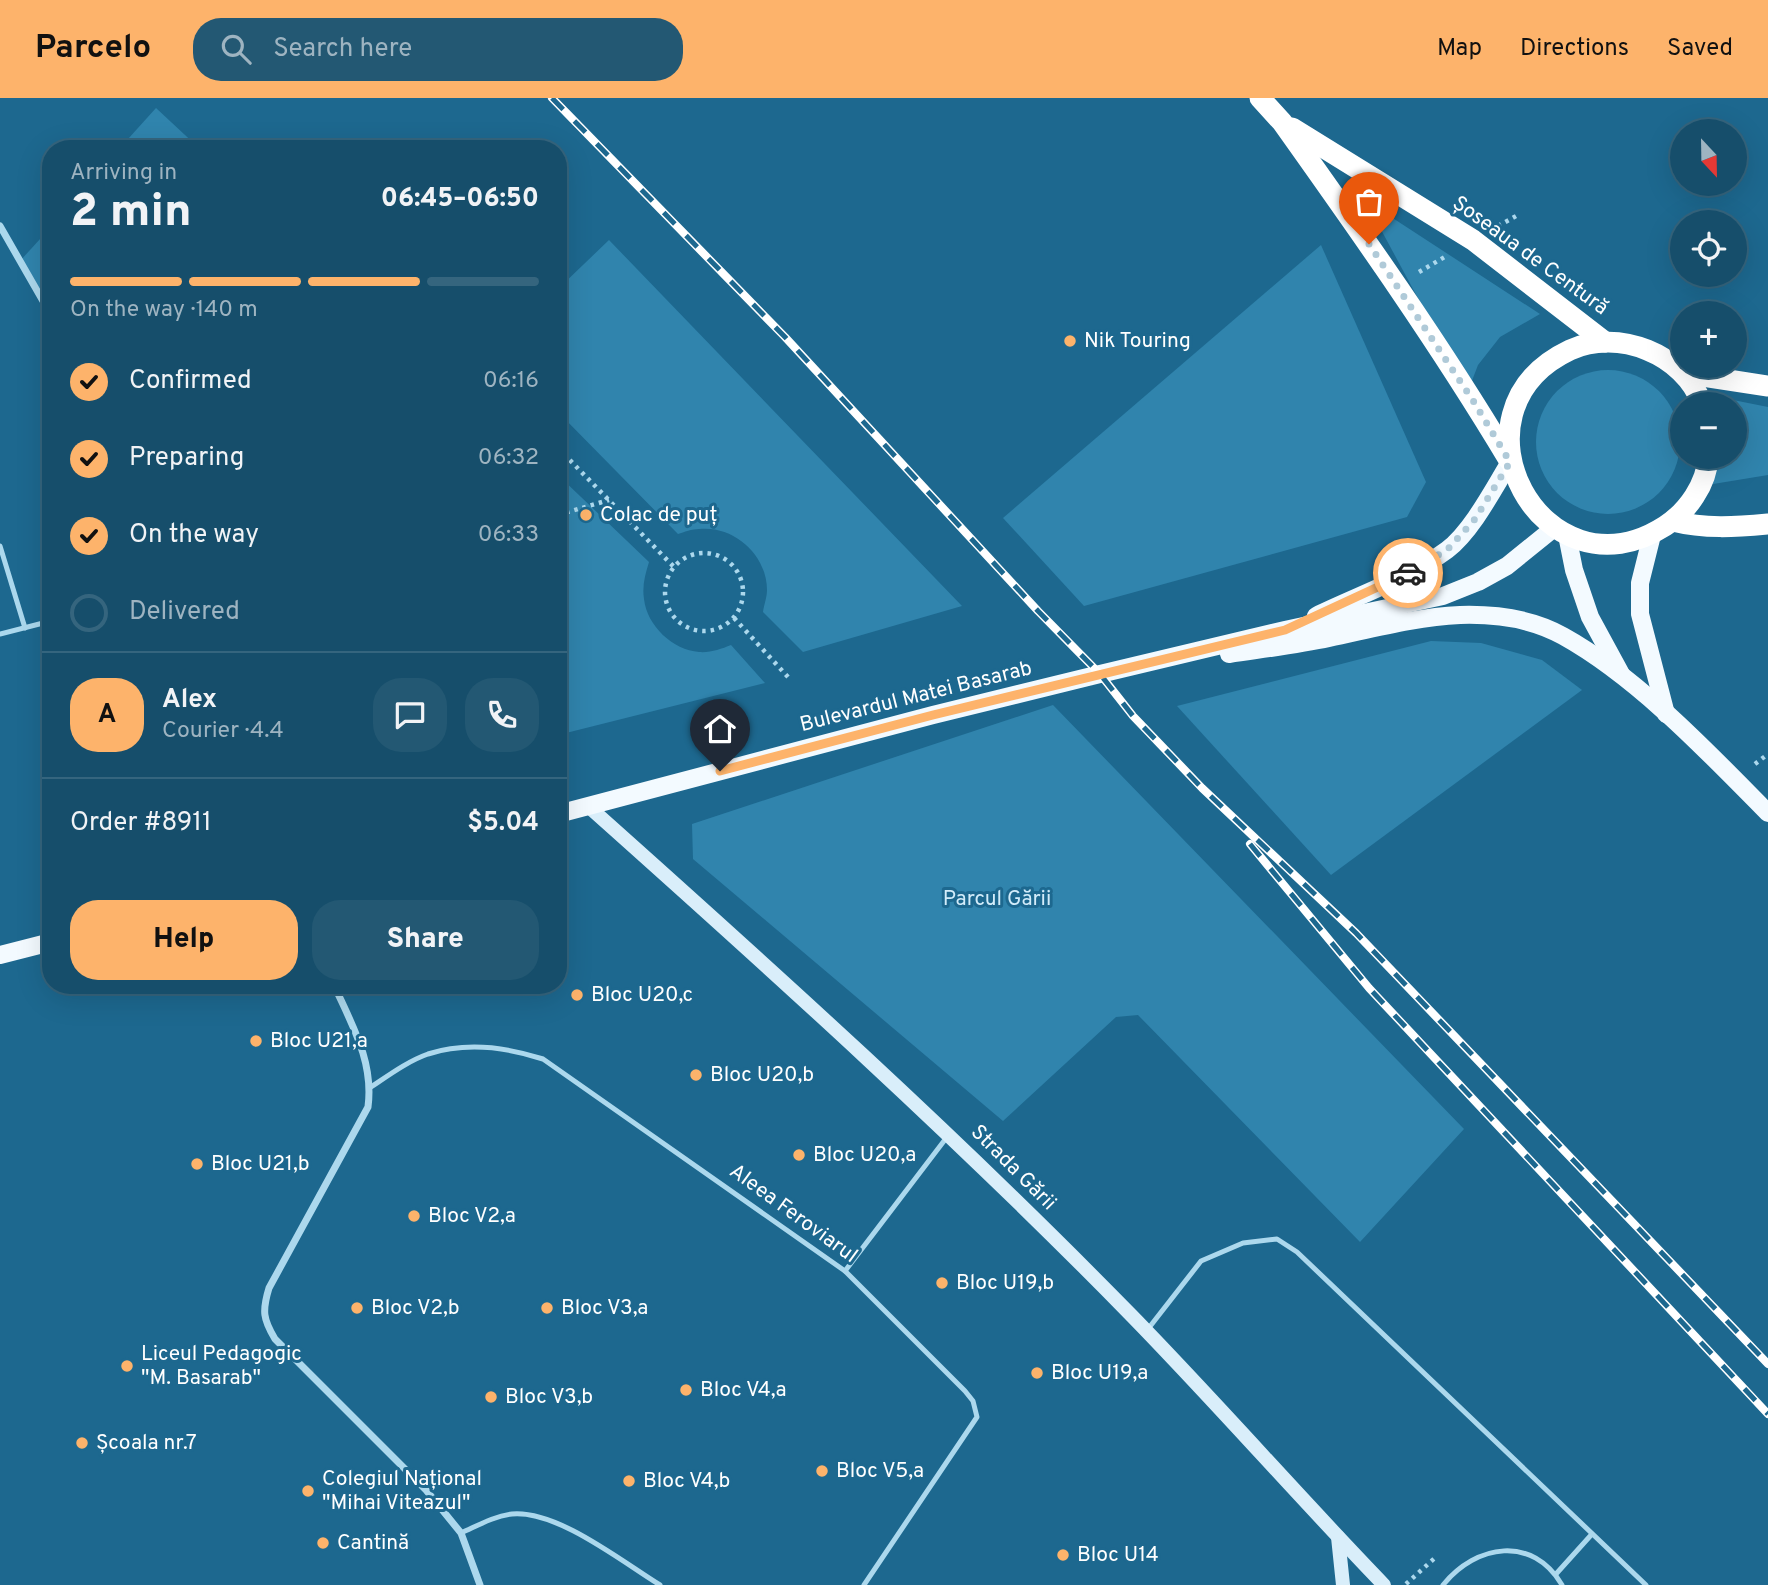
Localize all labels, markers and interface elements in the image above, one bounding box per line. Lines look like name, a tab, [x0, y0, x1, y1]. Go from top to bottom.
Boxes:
search box	[193, 18, 683, 81]
text: Parcelo	[35, 28, 151, 70]
icon: search	[217, 30, 255, 68]
text: Search here	[273, 33, 412, 66]
text: Map	[1437, 34, 1482, 64]
text: Directions	[1520, 34, 1629, 64]
text: Saved	[1667, 34, 1733, 64]
north arrow	[1670, 119, 1746, 196]
map controls	[1670, 119, 1747, 469]
text: Arriving in	[70, 159, 177, 188]
pin	[1339, 172, 1399, 244]
text: 06:45–06:50	[381, 183, 539, 216]
icon: bag	[1350, 183, 1388, 221]
text: 2 min	[70, 184, 192, 243]
street label: Șoseaua de Centură	[1447, 190, 1613, 322]
button: locate	[1670, 210, 1747, 287]
text: On the way · 140 m	[70, 296, 258, 325]
button: +	[1670, 301, 1747, 378]
place label: Nik Touring	[1084, 328, 1191, 355]
marker: Nik Touring	[1062, 333, 1078, 349]
icon: check	[70, 363, 108, 401]
text: Confirmed	[129, 365, 252, 398]
text: 06:16	[483, 367, 539, 396]
button: −	[1670, 392, 1747, 469]
icon: check	[70, 440, 108, 478]
text: Preparing	[129, 442, 244, 475]
text: 06:32	[478, 444, 539, 473]
place label: Colac de puț	[600, 502, 717, 529]
marker: Colac de puț	[578, 507, 594, 523]
icon: check	[70, 517, 108, 555]
text: On the way	[129, 519, 259, 552]
text: 06:33	[478, 521, 539, 550]
courier	[1373, 538, 1443, 608]
icon: car	[1389, 554, 1427, 592]
text: Delivered	[129, 596, 240, 629]
street label: Bulevardul Matei Basarab	[797, 655, 1035, 739]
button: chat	[373, 678, 447, 752]
button: phone	[465, 678, 539, 752]
text: Alex	[162, 684, 217, 717]
text: A	[98, 699, 116, 732]
pin	[690, 699, 750, 771]
icon: home	[701, 710, 739, 748]
text: Courier · 4.4	[162, 717, 284, 746]
text: Order #8911	[70, 807, 212, 840]
text: $5.04	[467, 807, 539, 840]
park label: Parcul Gării	[943, 886, 1051, 913]
button: Help	[70, 900, 298, 980]
button: Share	[312, 900, 539, 980]
place label: Bloc U20,c	[591, 982, 693, 1009]
marker: Bloc U20,c	[569, 987, 585, 1003]
place label: Bloc U21,a	[270, 1028, 368, 1055]
marker: Bloc U21,a	[248, 1033, 264, 1049]
place label: Bloc U20,b	[710, 1062, 814, 1089]
marker: Bloc U20,b	[688, 1067, 704, 1083]
street label: Strada Gării	[964, 1119, 1062, 1217]
place label: Bloc U20,a	[813, 1142, 916, 1169]
marker: Bloc U20,a	[791, 1147, 807, 1163]
place label: Bloc U21,b	[211, 1151, 310, 1178]
marker: Bloc U21,b	[189, 1156, 205, 1172]
street label: Aleea Feroviarul	[724, 1158, 862, 1270]
place label: Bloc V2,a	[428, 1203, 516, 1230]
marker: Bloc V2,a	[406, 1208, 422, 1224]
place label: Bloc U19,b	[956, 1270, 1054, 1297]
marker: Bloc U19,b	[934, 1275, 950, 1291]
place label: Bloc V2,b	[371, 1295, 460, 1322]
place label: Bloc V3,a	[561, 1295, 648, 1322]
marker: Bloc V2,b	[349, 1300, 365, 1316]
marker: Bloc V3,a	[539, 1300, 555, 1316]
place label: Liceul Pedagogic "M. Basarab"	[141, 1341, 302, 1392]
marker: Liceul Pedagogic "M. Basarab"	[119, 1358, 135, 1374]
place label: Bloc U19,a	[1051, 1360, 1148, 1387]
marker: Bloc U19,a	[1029, 1365, 1045, 1381]
place label: Bloc V4,a	[700, 1377, 787, 1404]
marker: Bloc V4,a	[678, 1382, 694, 1398]
place label: Bloc V3,b	[505, 1384, 593, 1411]
marker: Bloc V3,b	[483, 1389, 499, 1405]
place label: Școala nr.7	[96, 1430, 197, 1457]
marker: Școala nr.7	[74, 1435, 90, 1451]
place label: Bloc V5,a	[836, 1458, 924, 1485]
marker: Bloc V5,a	[814, 1463, 830, 1479]
place label: Colegiul Național "Mihai Viteazul"	[322, 1466, 482, 1517]
place label: Bloc V4,b	[643, 1468, 730, 1495]
marker: Bloc V4,b	[621, 1473, 637, 1489]
marker: Colegiul Național "Mihai Viteazul"	[300, 1483, 316, 1499]
place label: Cantină	[337, 1530, 409, 1557]
marker: Cantină	[315, 1535, 331, 1551]
place label: Bloc U14	[1077, 1542, 1159, 1569]
marker: Bloc U14	[1055, 1547, 1071, 1563]

